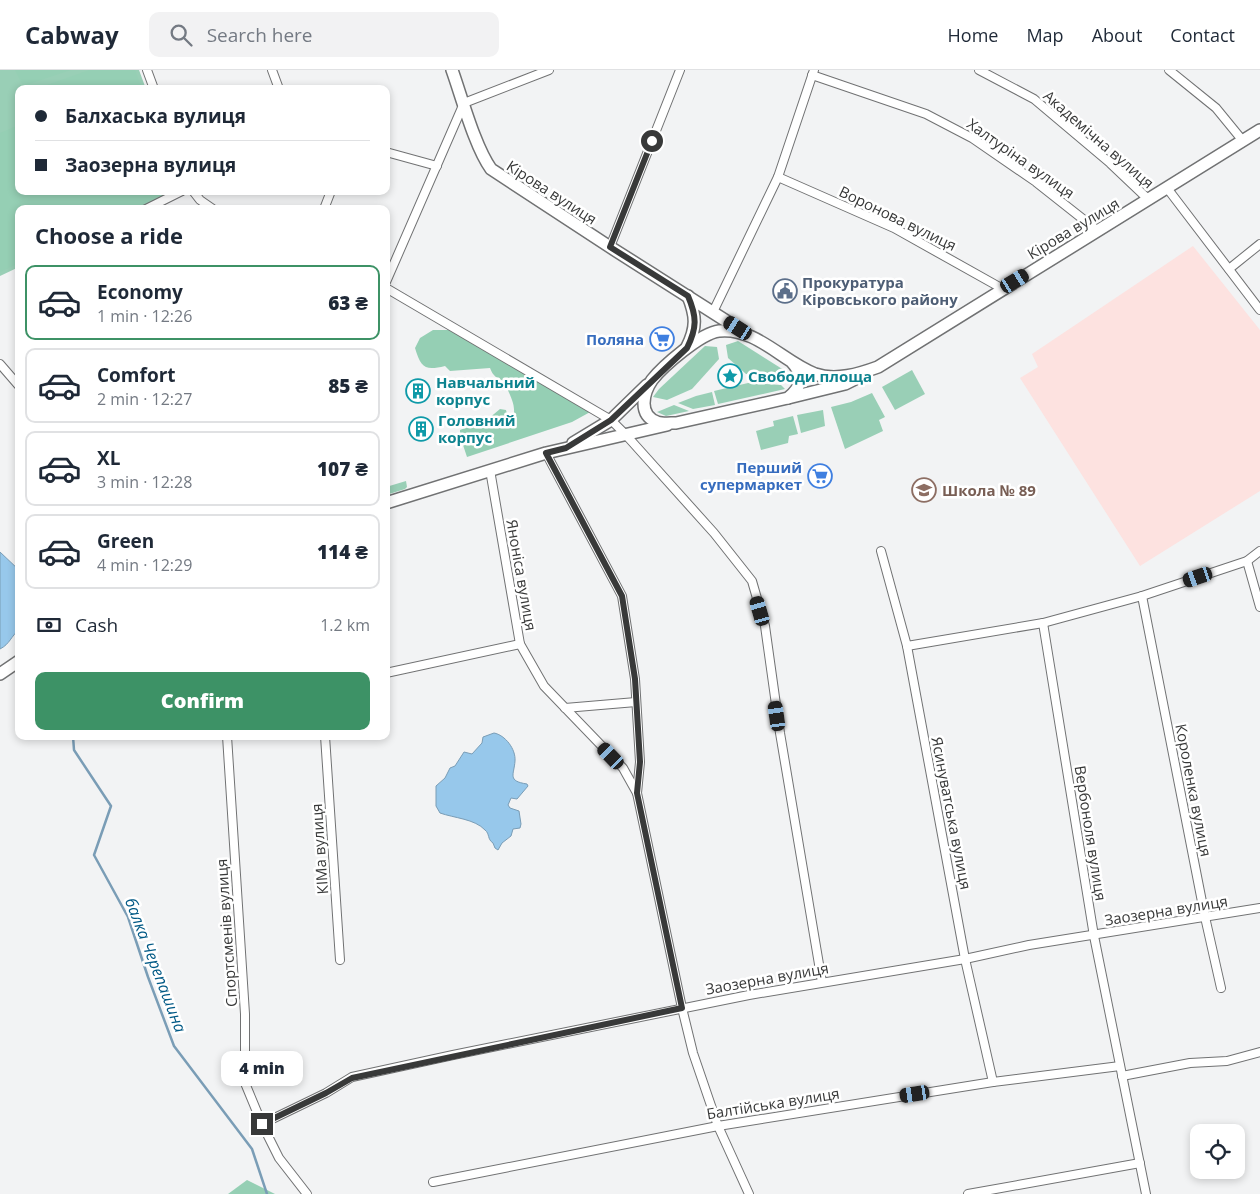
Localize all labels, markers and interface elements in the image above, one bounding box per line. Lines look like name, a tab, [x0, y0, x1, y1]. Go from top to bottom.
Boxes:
search box	[149, 12, 499, 57]
text: Cabway	[25, 18, 119, 51]
icon: search	[167, 21, 195, 49]
text: Search here	[207, 22, 313, 48]
text: Home	[948, 23, 998, 47]
text: Map	[1026, 23, 1064, 47]
text: About	[1092, 23, 1142, 47]
text: Contact	[1170, 23, 1235, 47]
street label: Академічна вулиця	[1040, 85, 1158, 193]
text: Балхаська вулиця	[65, 103, 246, 129]
street label: Халтуріна вулиця	[963, 113, 1079, 203]
route start	[641, 130, 663, 152]
text: Заозерна вулиця	[65, 152, 236, 178]
street label: Кірова вулиця	[503, 155, 601, 229]
street label: Воронова вулиця	[836, 181, 960, 255]
street label: Кірова вулиця	[1023, 193, 1123, 263]
text: Choose a ride	[35, 220, 183, 250]
car	[998, 267, 1031, 295]
place label: Прокуратура Кіровського району	[802, 272, 958, 309]
public building icon: Прокуратура Кіровського району	[772, 278, 798, 304]
text: Economy	[97, 279, 183, 305]
icon: car	[37, 280, 82, 325]
text: 63 ₴	[328, 290, 368, 316]
text: 1 min · 12:26	[97, 305, 192, 327]
car	[721, 314, 754, 342]
supermarket icon: Поляна	[649, 326, 675, 352]
place label: Поляна	[586, 329, 644, 349]
text: Comfort	[97, 362, 176, 388]
icon: car	[37, 363, 82, 408]
place icon: Свободи площа	[717, 363, 743, 389]
place label: Свободи площа	[748, 366, 872, 386]
place label: Навчальний корпус	[436, 372, 535, 409]
text: 85 ₴	[328, 373, 368, 399]
building icon: Навчальний корпус	[405, 378, 431, 404]
text: 2 min · 12:27	[97, 388, 192, 410]
place label: Головний корпус	[438, 410, 516, 447]
building icon: Головний корпус	[408, 416, 434, 442]
text: XL	[97, 445, 120, 471]
icon: car	[37, 446, 82, 491]
text: 107 ₴	[317, 456, 368, 482]
place label: Перший супермаркет	[700, 457, 802, 494]
supermarket icon: Перший супермаркет	[807, 463, 833, 489]
text: 3 min · 12:28	[97, 471, 192, 493]
school or university icon: Школа № 89	[911, 477, 937, 503]
place label: Школа № 89	[942, 480, 1036, 500]
street label: Яноніса вулиця	[502, 518, 542, 632]
text: Green	[97, 528, 154, 554]
icon: car	[37, 529, 82, 574]
text: 114 ₴	[317, 539, 368, 565]
text: 4 min · 12:29	[97, 554, 192, 576]
car	[1181, 565, 1214, 589]
car	[748, 595, 771, 627]
icon: cash	[35, 611, 63, 639]
text: Cash	[75, 612, 118, 638]
text: 1.2 km	[320, 614, 370, 636]
button: Confirm	[35, 672, 370, 730]
car	[767, 700, 786, 732]
street label: Короленка вулиця	[1171, 722, 1217, 858]
street label: Ясинуватська вулиця	[927, 735, 977, 891]
car	[595, 740, 626, 772]
street label: Вербоноля вулиця	[1070, 764, 1112, 902]
street label: КІМа вулиця	[306, 803, 332, 895]
street label: Спортсменів вулиця	[211, 858, 241, 1008]
street label: Заозерна вулиця	[1103, 890, 1229, 930]
water label: балка Черепашина	[120, 894, 192, 1036]
street label: Заозерна вулиця	[704, 957, 830, 999]
callout: 4 min	[221, 1052, 303, 1086]
text: 4 min	[239, 1057, 285, 1079]
street label: Балтійська вулиця	[705, 1083, 841, 1123]
car	[899, 1084, 930, 1104]
route end	[251, 1113, 273, 1135]
map controls	[1190, 1124, 1245, 1179]
button: locate	[1190, 1124, 1245, 1179]

